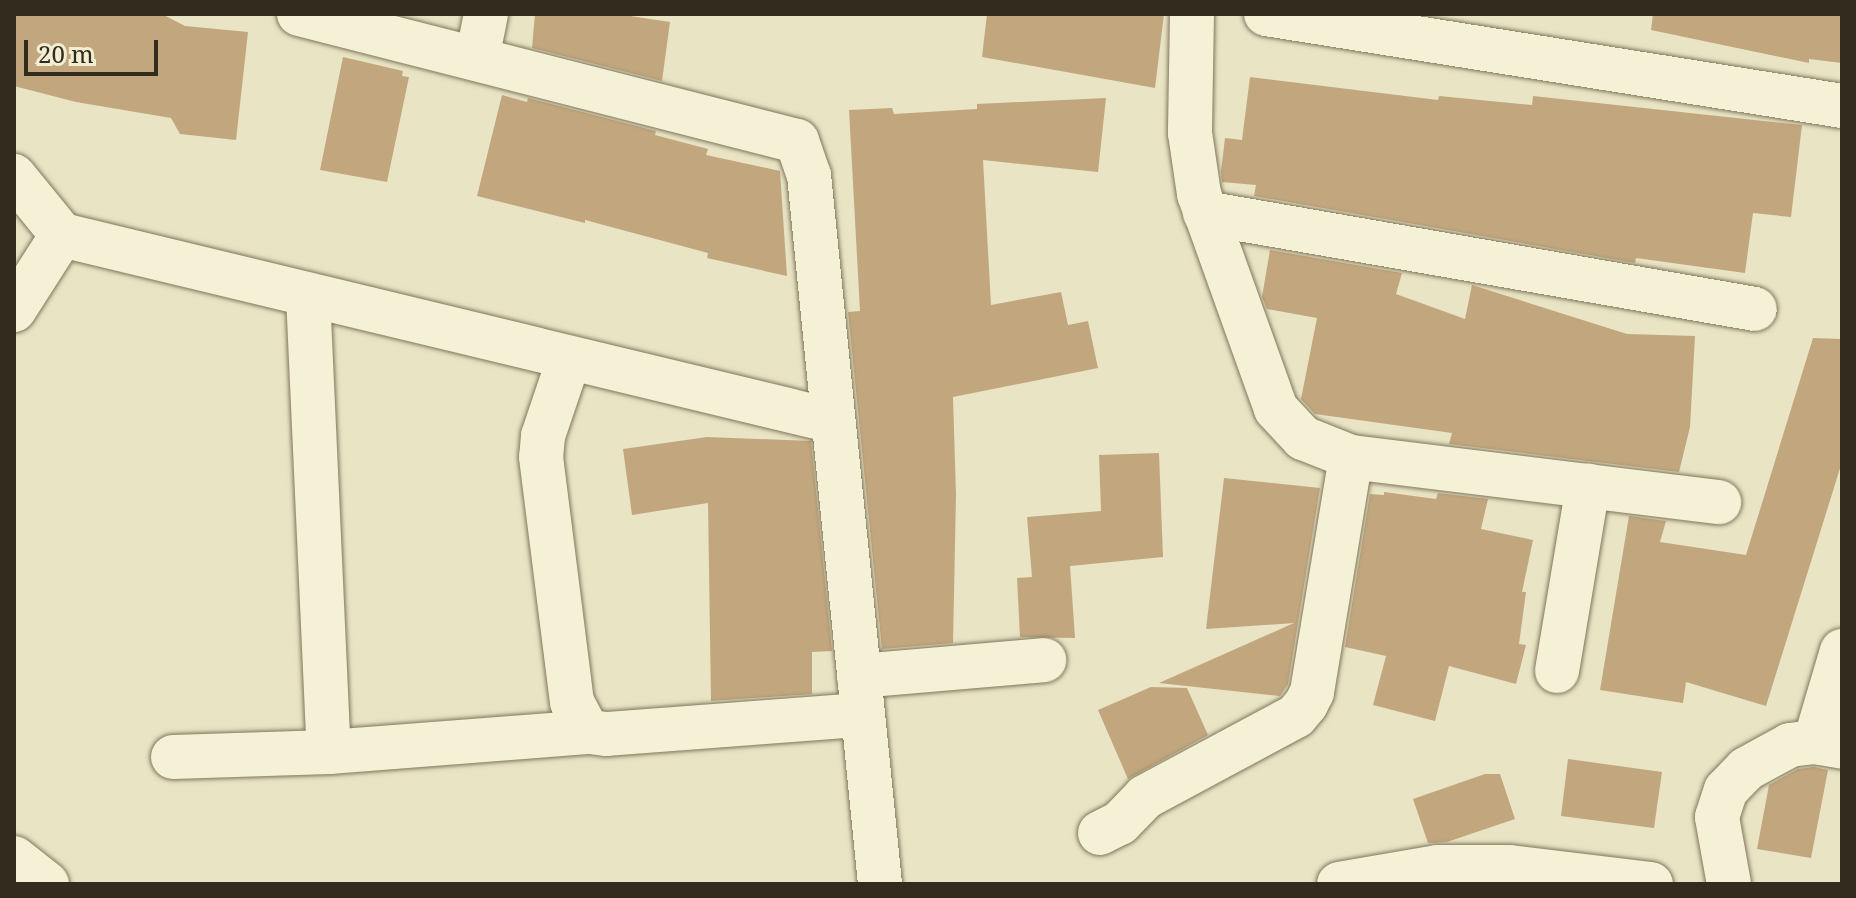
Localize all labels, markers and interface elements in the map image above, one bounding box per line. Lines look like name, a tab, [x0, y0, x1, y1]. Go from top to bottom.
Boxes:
scale bar	[28, 24, 162, 74]
text: 20 m	[38, 37, 94, 70]

